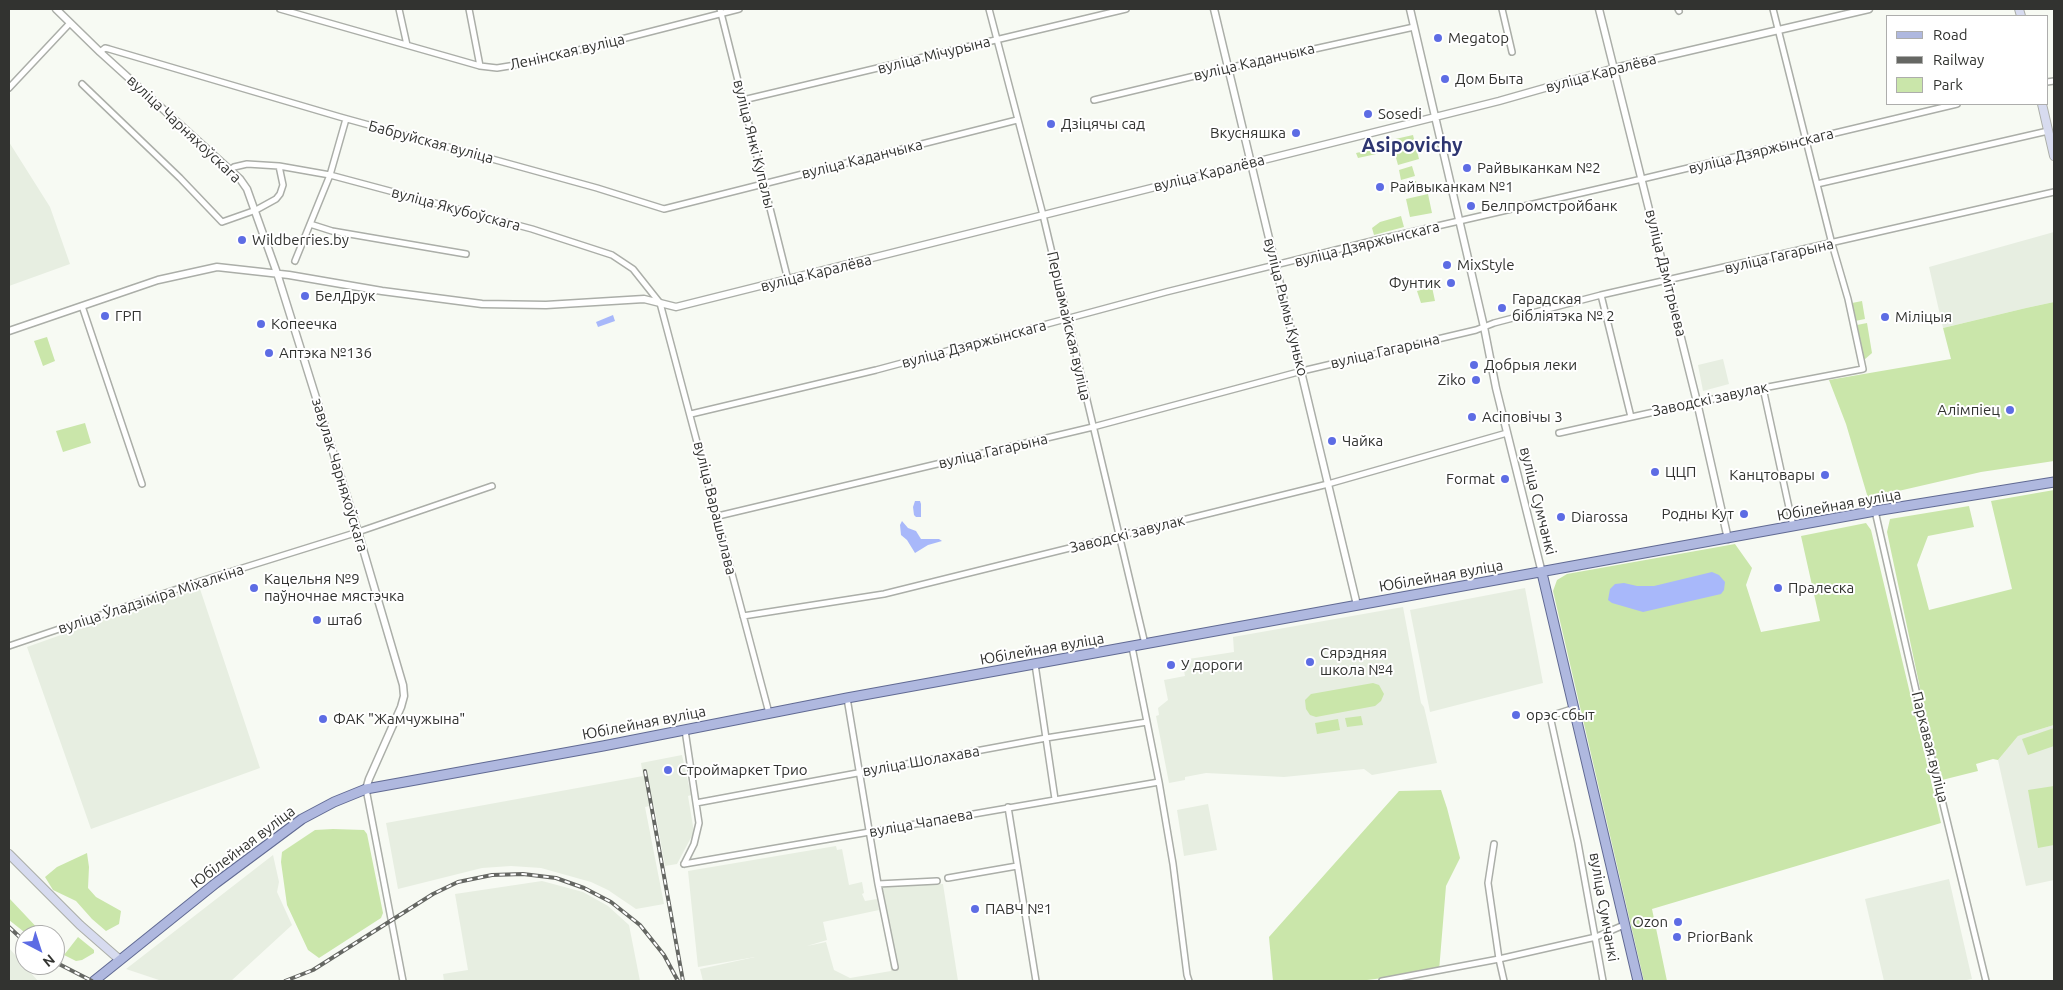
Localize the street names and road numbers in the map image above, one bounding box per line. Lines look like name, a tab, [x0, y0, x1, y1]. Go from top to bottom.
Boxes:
street label: Ленінская вуліца	[508, 30, 626, 74]
street label: вуліца Мічурына	[876, 32, 992, 78]
street label: вуліца Каданчыка	[1192, 39, 1316, 85]
street label: вуліца Каралёва	[1544, 50, 1658, 96]
street label: вуліца Чарняхоўскага	[123, 71, 245, 187]
street label: вуліца Янкі Купалы	[729, 78, 779, 210]
street label: Бабруйская вуліца	[367, 117, 495, 167]
street label: вуліца Дзяржынскага	[1687, 124, 1835, 178]
street label: вуліца Каданчыка	[800, 135, 924, 183]
street label: вуліца Каралёва	[1152, 150, 1266, 196]
street label: вуліца Якубоўскага	[390, 183, 522, 235]
street label: вуліца Дзмітрыева	[1641, 207, 1691, 339]
street label: вуліца Дзяржынскага	[1293, 217, 1441, 271]
street label: вуліца Гагарына	[1723, 235, 1835, 277]
street label: вуліца Рымы Кунько	[1260, 236, 1312, 378]
street label: вуліца Каралёва	[759, 250, 873, 296]
street label: Першамайская вуліца	[1043, 250, 1095, 402]
street label: вуліца Дзяржынскага	[900, 316, 1048, 372]
street label: вуліца Гагарына	[1329, 330, 1441, 372]
street label: Заводскі завулак	[1650, 378, 1770, 420]
street label: завулак Чарняхоўскага	[308, 396, 372, 554]
street label: вуліца Гагарына	[937, 430, 1049, 472]
street label: вуліца Варашылава	[690, 439, 740, 577]
street label: вуліца Сумчанкі	[1516, 445, 1560, 557]
street label: Юбілейная вуліца	[1776, 485, 1902, 525]
street label: Заводскі завулак	[1068, 511, 1186, 557]
street label: Юбілейная вуліца	[1378, 556, 1504, 596]
street label: вуліца Ўладзіміра Міхалкіна	[56, 560, 246, 638]
street label: Юбілейная вуліца	[979, 629, 1105, 669]
street label: Паркавая вуліца	[1907, 690, 1953, 804]
street label: Юбілейная вуліца	[581, 702, 707, 744]
street label: вуліца Шолахава	[861, 742, 981, 780]
street label: Юбілейная вуліца	[187, 802, 299, 892]
street label: вуліца Чапаева	[868, 805, 974, 841]
street label: вуліца Сумчанкі	[1586, 851, 1622, 963]

